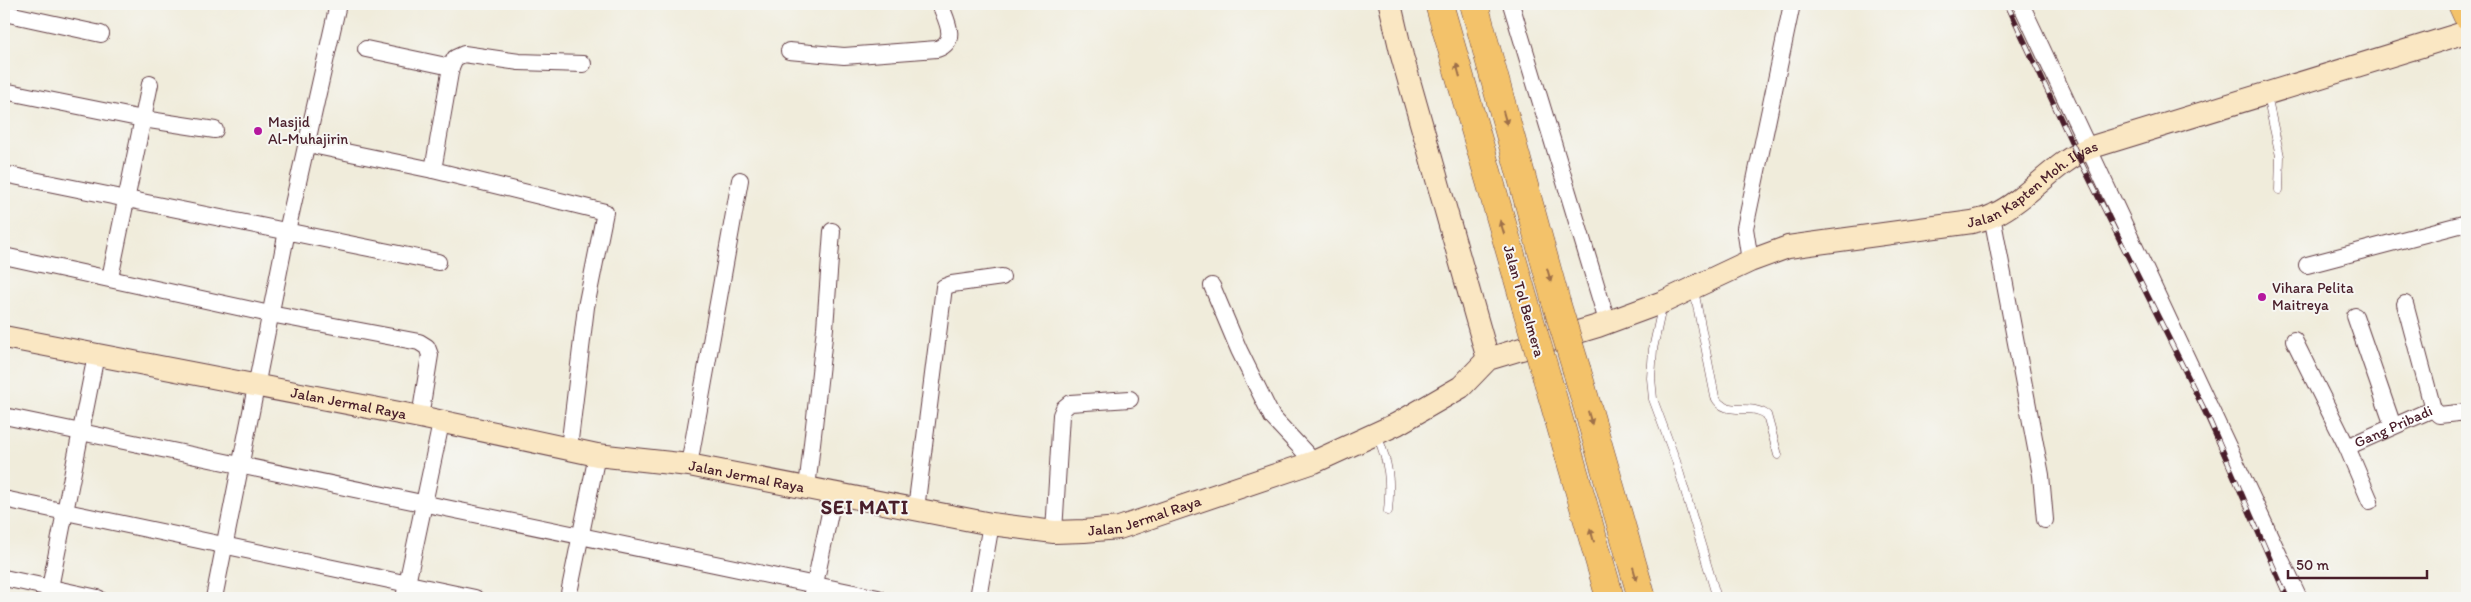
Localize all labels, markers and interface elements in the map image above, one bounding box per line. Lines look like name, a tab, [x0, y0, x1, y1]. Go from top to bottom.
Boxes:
one-way arrow	[1453, 63, 1461, 78]
one-way arrow	[1502, 111, 1510, 126]
place label: Masjid Al-Muhajirin	[268, 113, 348, 148]
marker: Masjid Al-Muhajirin	[252, 125, 264, 137]
street label: Jalan Kapten Moh. Ilyas	[1966, 137, 2100, 232]
one-way arrow	[1498, 219, 1506, 234]
street label: Jalan Tol Belmera	[1499, 243, 1549, 359]
one-way arrow	[1545, 267, 1553, 282]
place label: Vihara Pelita Maitreya	[2272, 279, 2354, 314]
marker: Vihara Pelita Maitreya	[2256, 291, 2268, 303]
street label: Jalan Jermal Raya	[289, 383, 408, 423]
street label: Gang Pribadi	[2351, 401, 2435, 452]
one-way arrow	[1587, 411, 1595, 426]
street label: Jalan Jermal Raya	[687, 456, 806, 496]
street label: Jalan Jermal Raya	[1087, 492, 1204, 540]
district label: SEI MATI	[821, 495, 909, 519]
one-way arrow	[1587, 527, 1595, 542]
scale bar	[2288, 547, 2427, 579]
text: 50 m	[2296, 556, 2329, 574]
one-way arrow	[1632, 567, 1640, 582]

